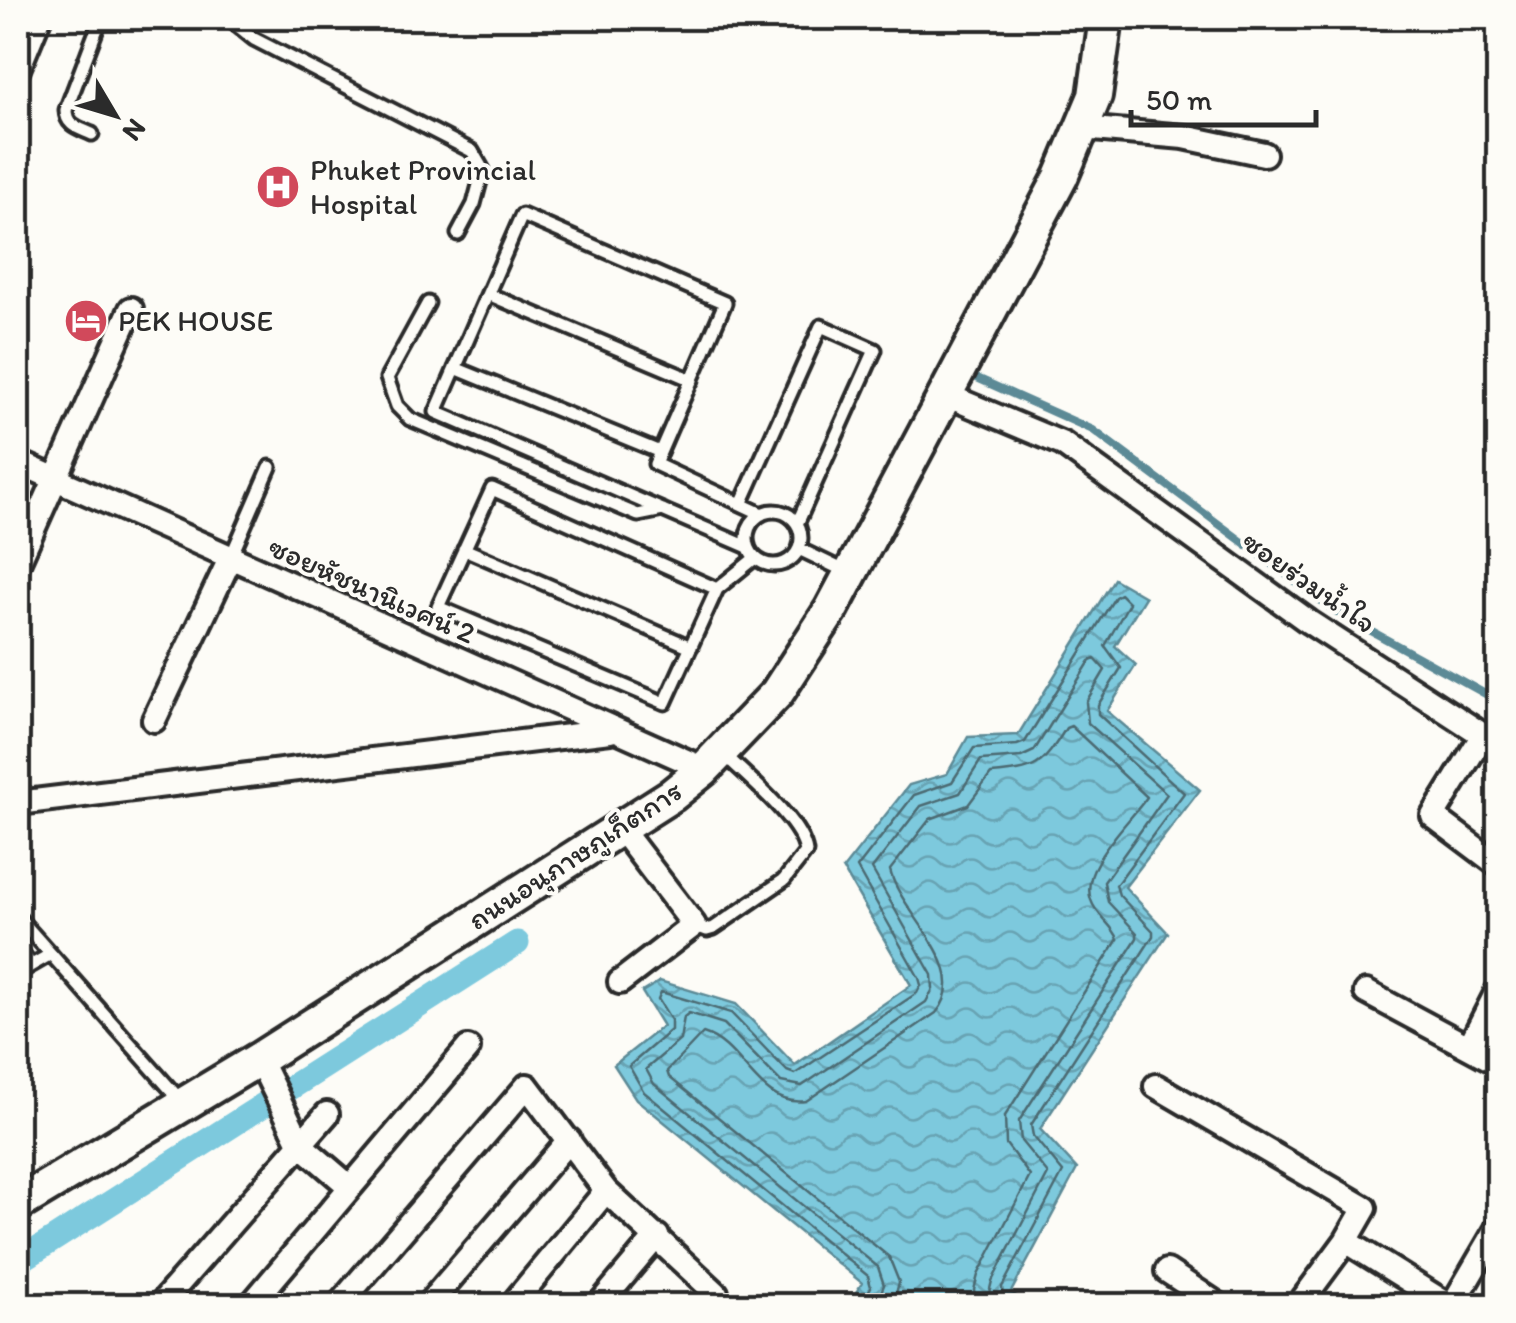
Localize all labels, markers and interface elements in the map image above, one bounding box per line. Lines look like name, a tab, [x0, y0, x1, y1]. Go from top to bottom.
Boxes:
north arrow	[65, 65, 165, 165]
scale bar	[1131, 65, 1316, 127]
text: 50 m	[1146, 81, 1212, 118]
text: N	[115, 112, 154, 148]
place label: Phuket Provincial Hospital	[310, 151, 537, 222]
hospital icon: Phuket Provincial Hospital	[255, 164, 301, 210]
hotel icon: PEK HOUSE	[63, 298, 109, 344]
place label: PEK HOUSE	[118, 302, 273, 339]
street label: ซอยร่วมน้ำใจ	[1235, 522, 1383, 641]
street label: ซอยหัชนานิเวศน์ 2	[263, 527, 481, 652]
street label: ถนนอนุภาษภูเก็ตการ	[460, 771, 690, 939]

